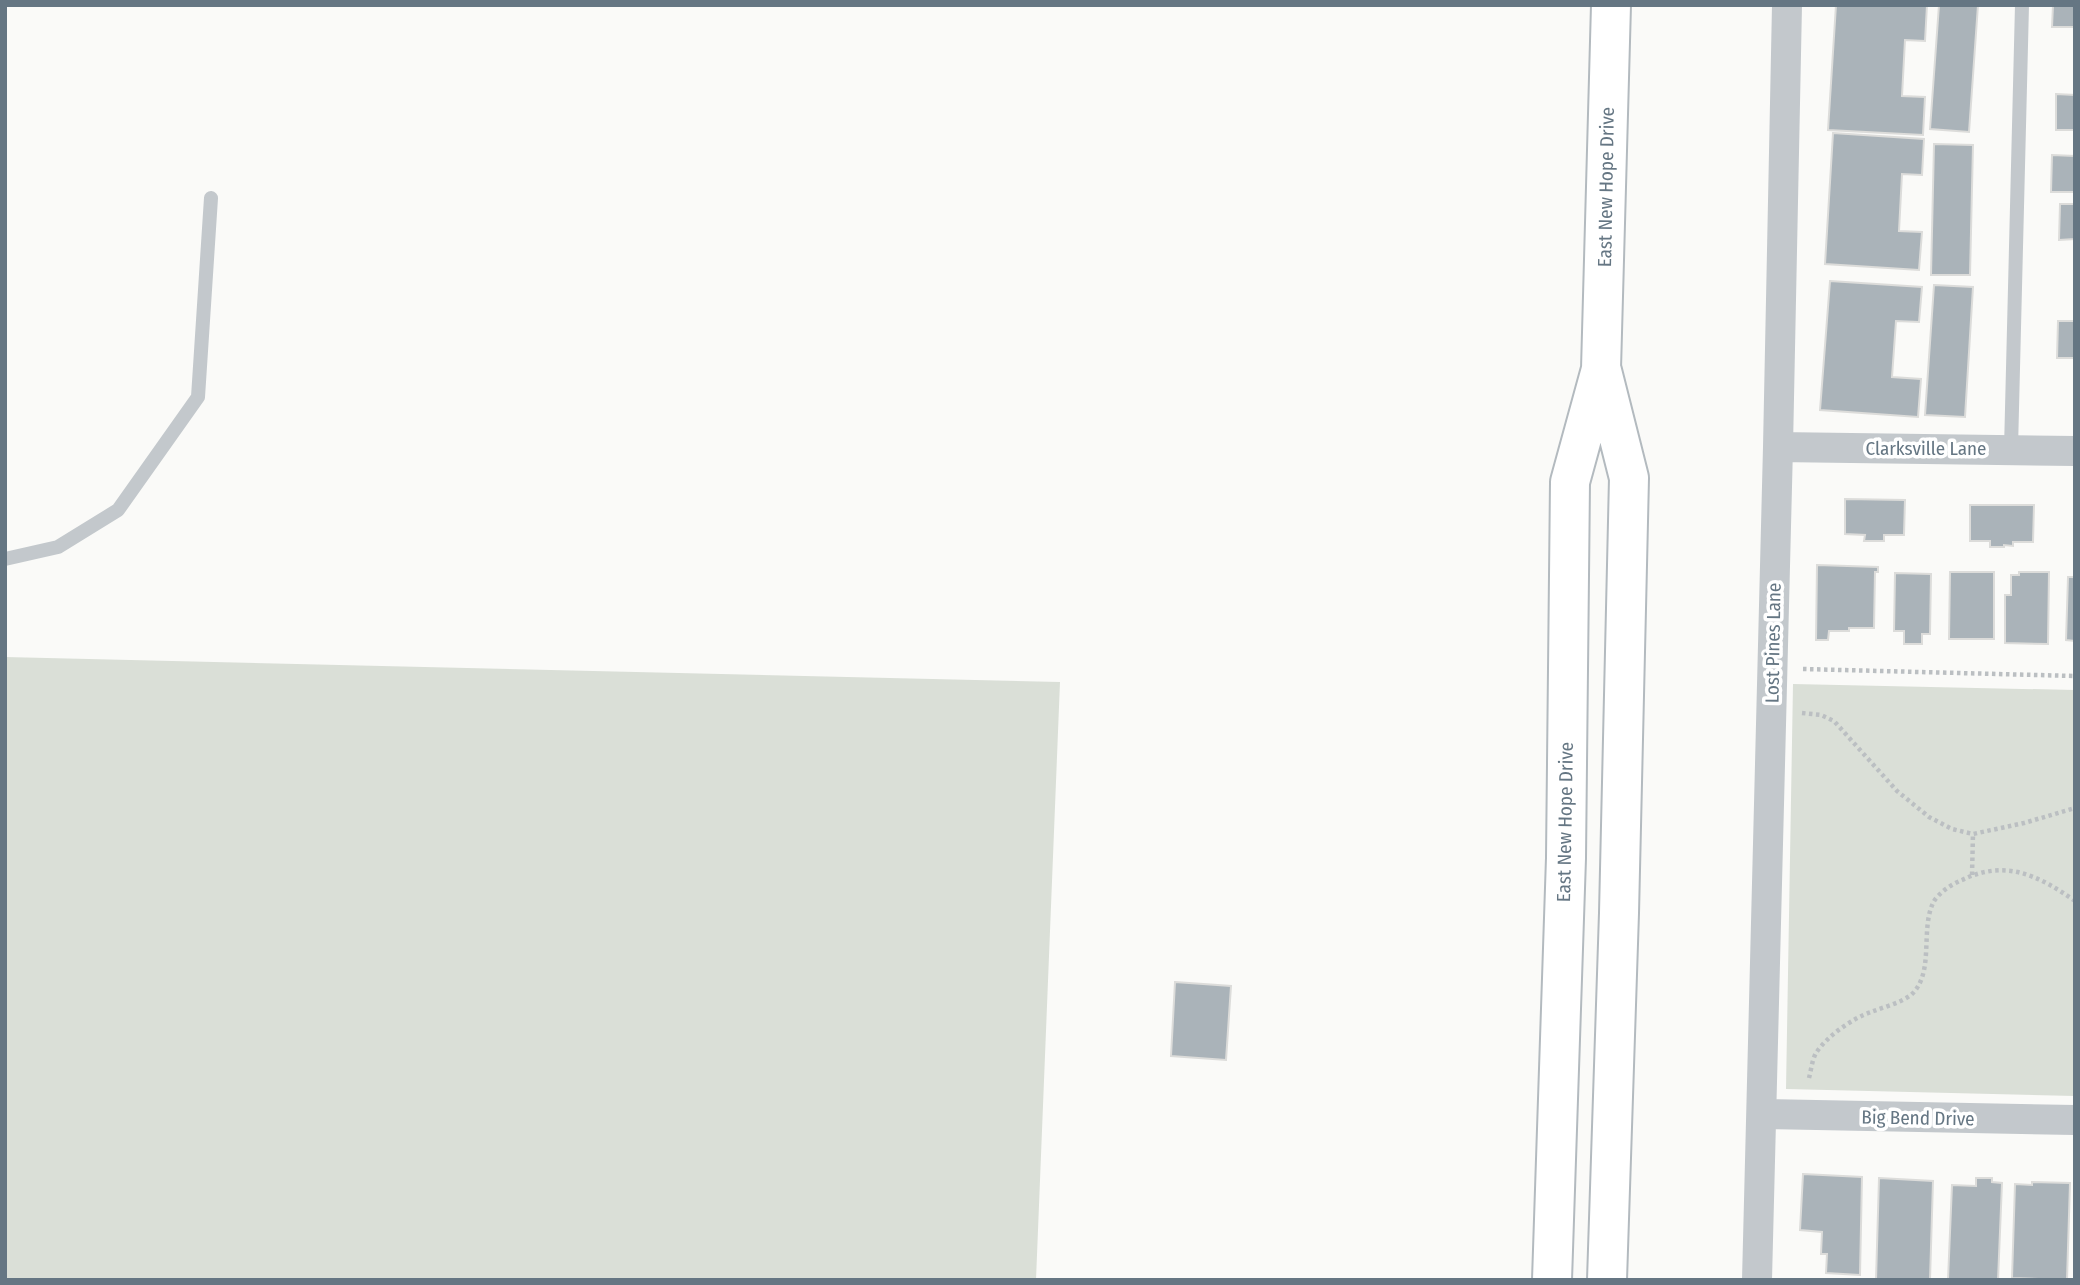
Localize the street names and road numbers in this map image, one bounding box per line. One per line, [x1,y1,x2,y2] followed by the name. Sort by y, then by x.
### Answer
[1593,107,1619,267] street label: East New Hope Drive
[1866,437,1986,460] street label: Clarksville Lane
[1760,583,1786,703] street label: Lost Pines Lane
[1552,742,1578,902] street label: East New Hope Drive
[1861,1106,1975,1130] street label: Big Bend Drive

